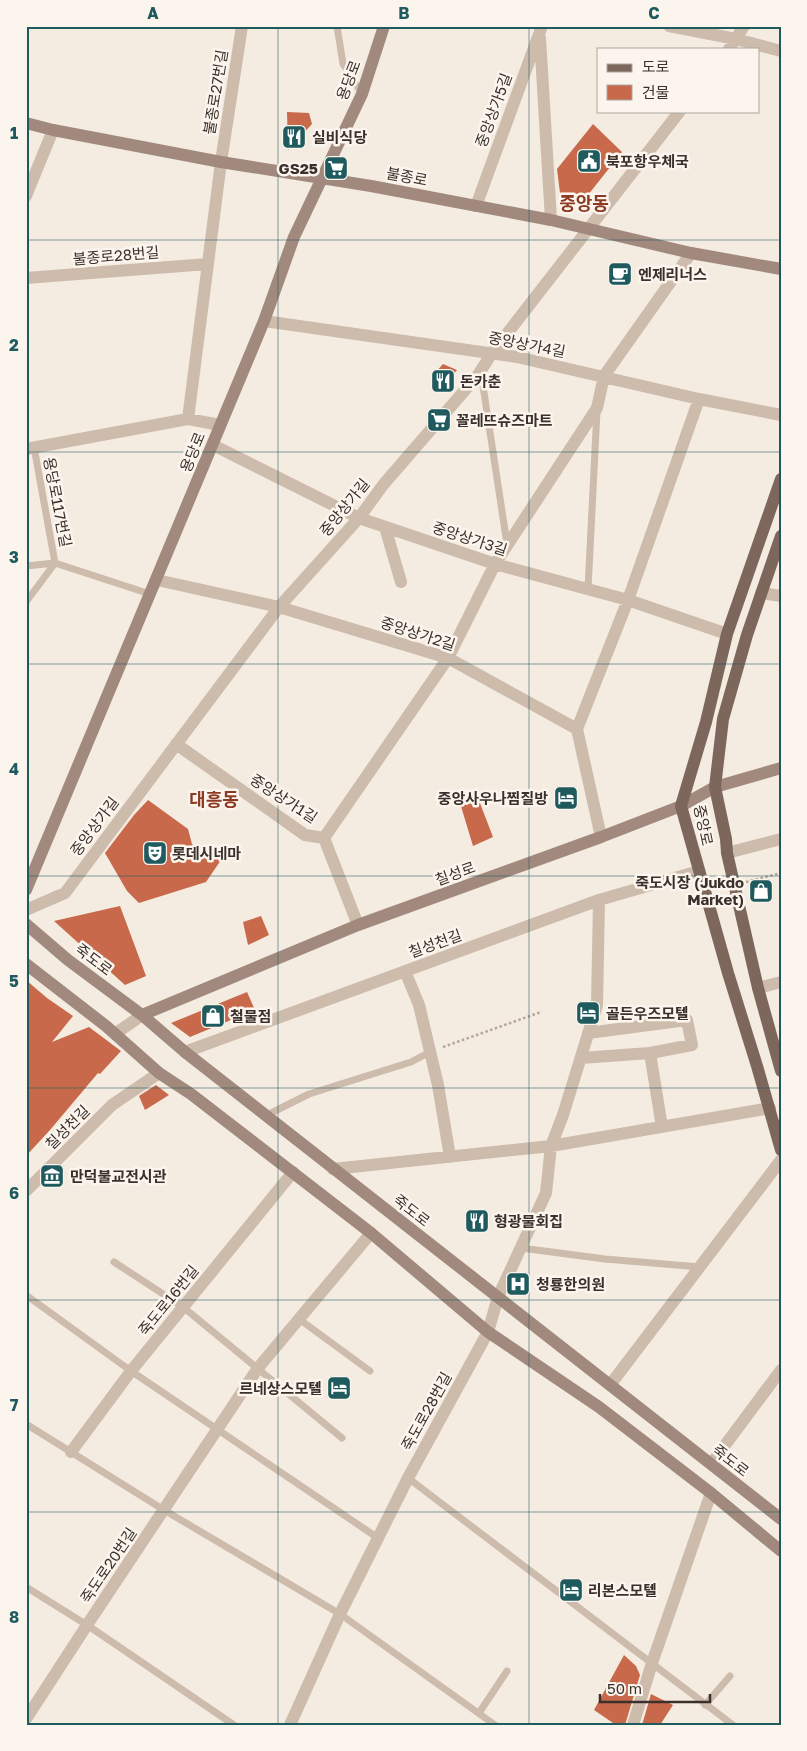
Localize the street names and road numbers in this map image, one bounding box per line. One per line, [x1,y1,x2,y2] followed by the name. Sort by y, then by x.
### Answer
[199,48,231,136] street label: 불종로27번길
[332,57,364,103] street label: 용당로
[471,70,515,150] street label: 중앙상가5길
[385,163,429,189] street label: 불종로
[72,242,160,268] street label: 불종로28번길
[487,328,567,360] street label: 중앙상가4길
[176,429,208,475] street label: 용당로
[40,455,76,549] street label: 용당로117번길
[315,475,373,539] street label: 중앙상가길
[430,517,510,559] street label: 중앙상가3길
[378,612,458,654] street label: 중앙상가2길
[247,770,321,826] street label: 중앙상가1길
[66,793,122,859] street label: 중앙상가길
[691,803,717,847] street label: 중앙로
[432,857,478,889] street label: 칠성로
[406,925,464,961] street label: 칠성천길
[72,939,116,979] street label: 죽도로
[41,1101,93,1153] street label: 칠성천길
[390,1190,434,1230] street label: 죽도로
[134,1261,202,1339] street label: 죽도로16번길
[397,1369,455,1453] street label: 죽도로28번길
[709,1440,753,1480] street label: 죽도로
[76,1524,140,1606] street label: 죽도로20번길

